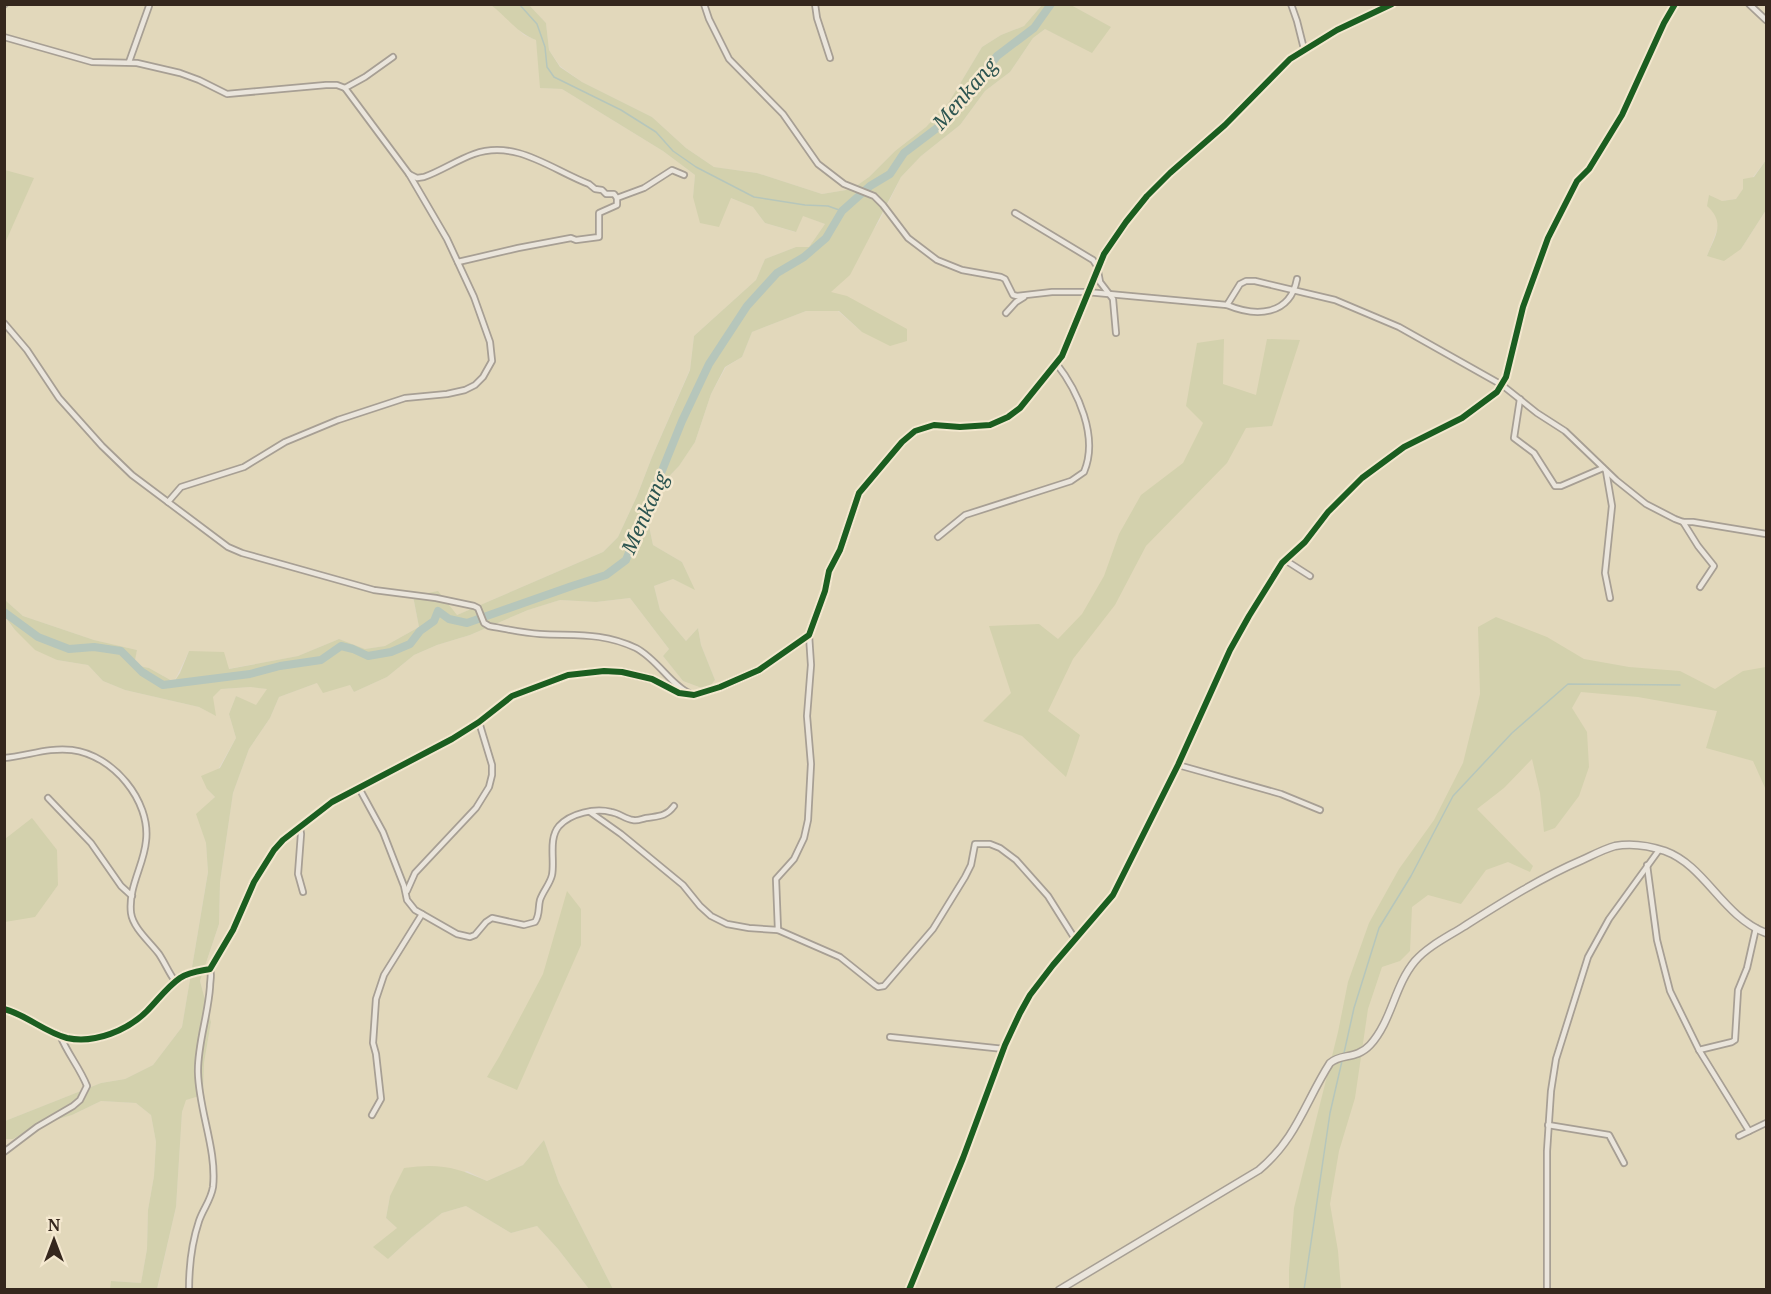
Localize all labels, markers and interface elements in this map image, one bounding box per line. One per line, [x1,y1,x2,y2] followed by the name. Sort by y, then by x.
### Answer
[925,51,1004,136] water label: Menkang
[614,467,675,559] water label: Menkang
[24,1210,84,1270] north arrow
[48,1214,61,1236] text: N

